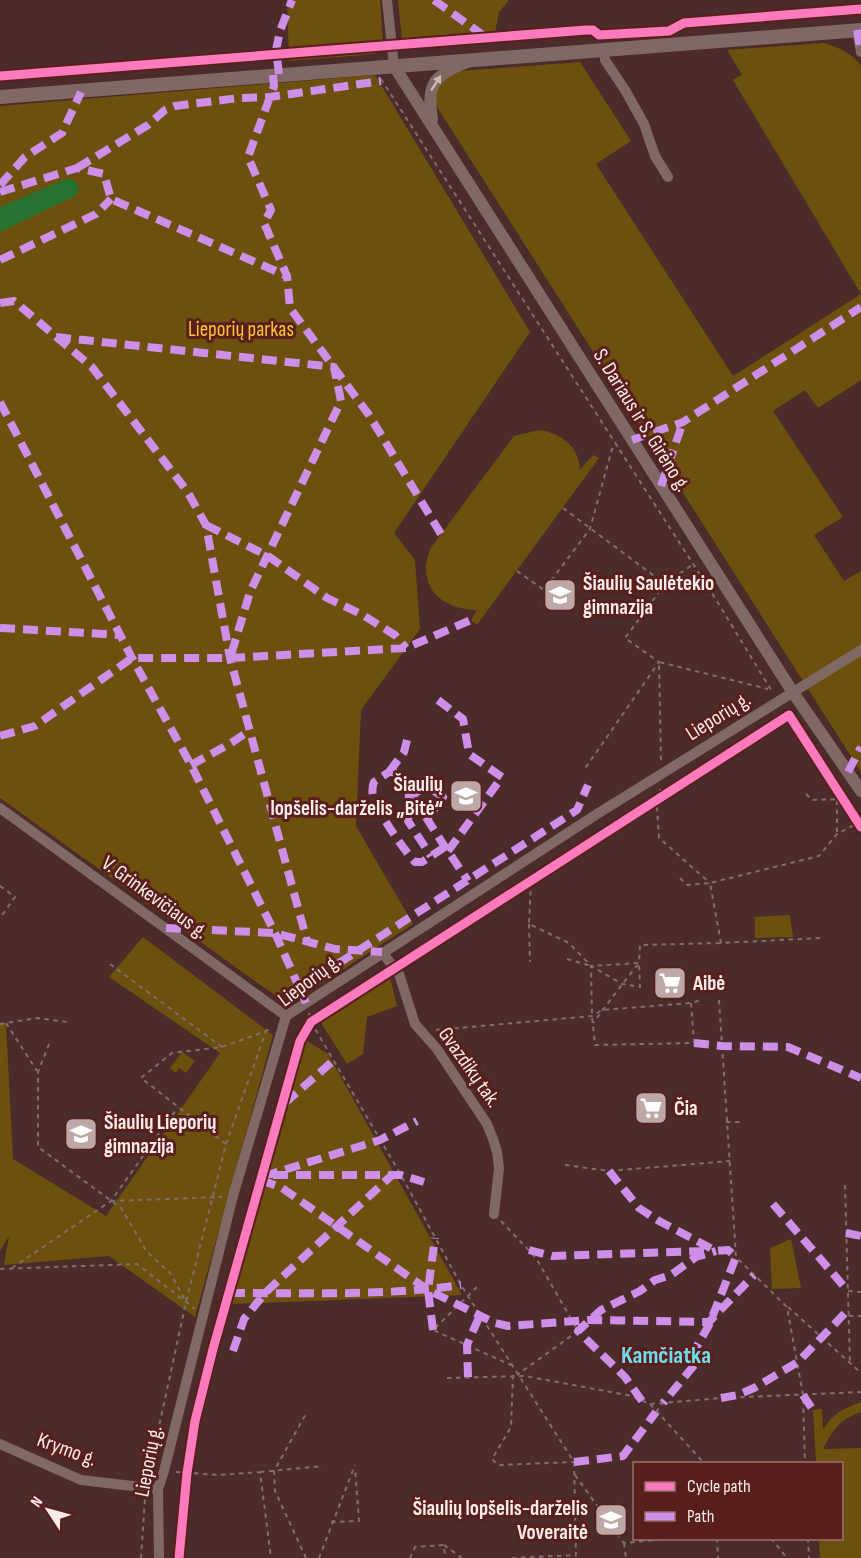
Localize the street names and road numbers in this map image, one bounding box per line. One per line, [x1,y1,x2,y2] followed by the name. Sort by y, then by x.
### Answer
[588,344,696,496] street label: S. Dariaus ir S. Girėno g.
[681,687,755,746] street label: Lieporių g.
[97,851,213,944] street label: V. Grinkevičiaus g.
[273,949,346,1012] street label: Lieporių g.
[433,1022,506,1112] street label: Gvazdikų tak.
[129,1423,168,1499] street label: Lieporių g.
[34,1427,100,1472] street label: Krymo g.

